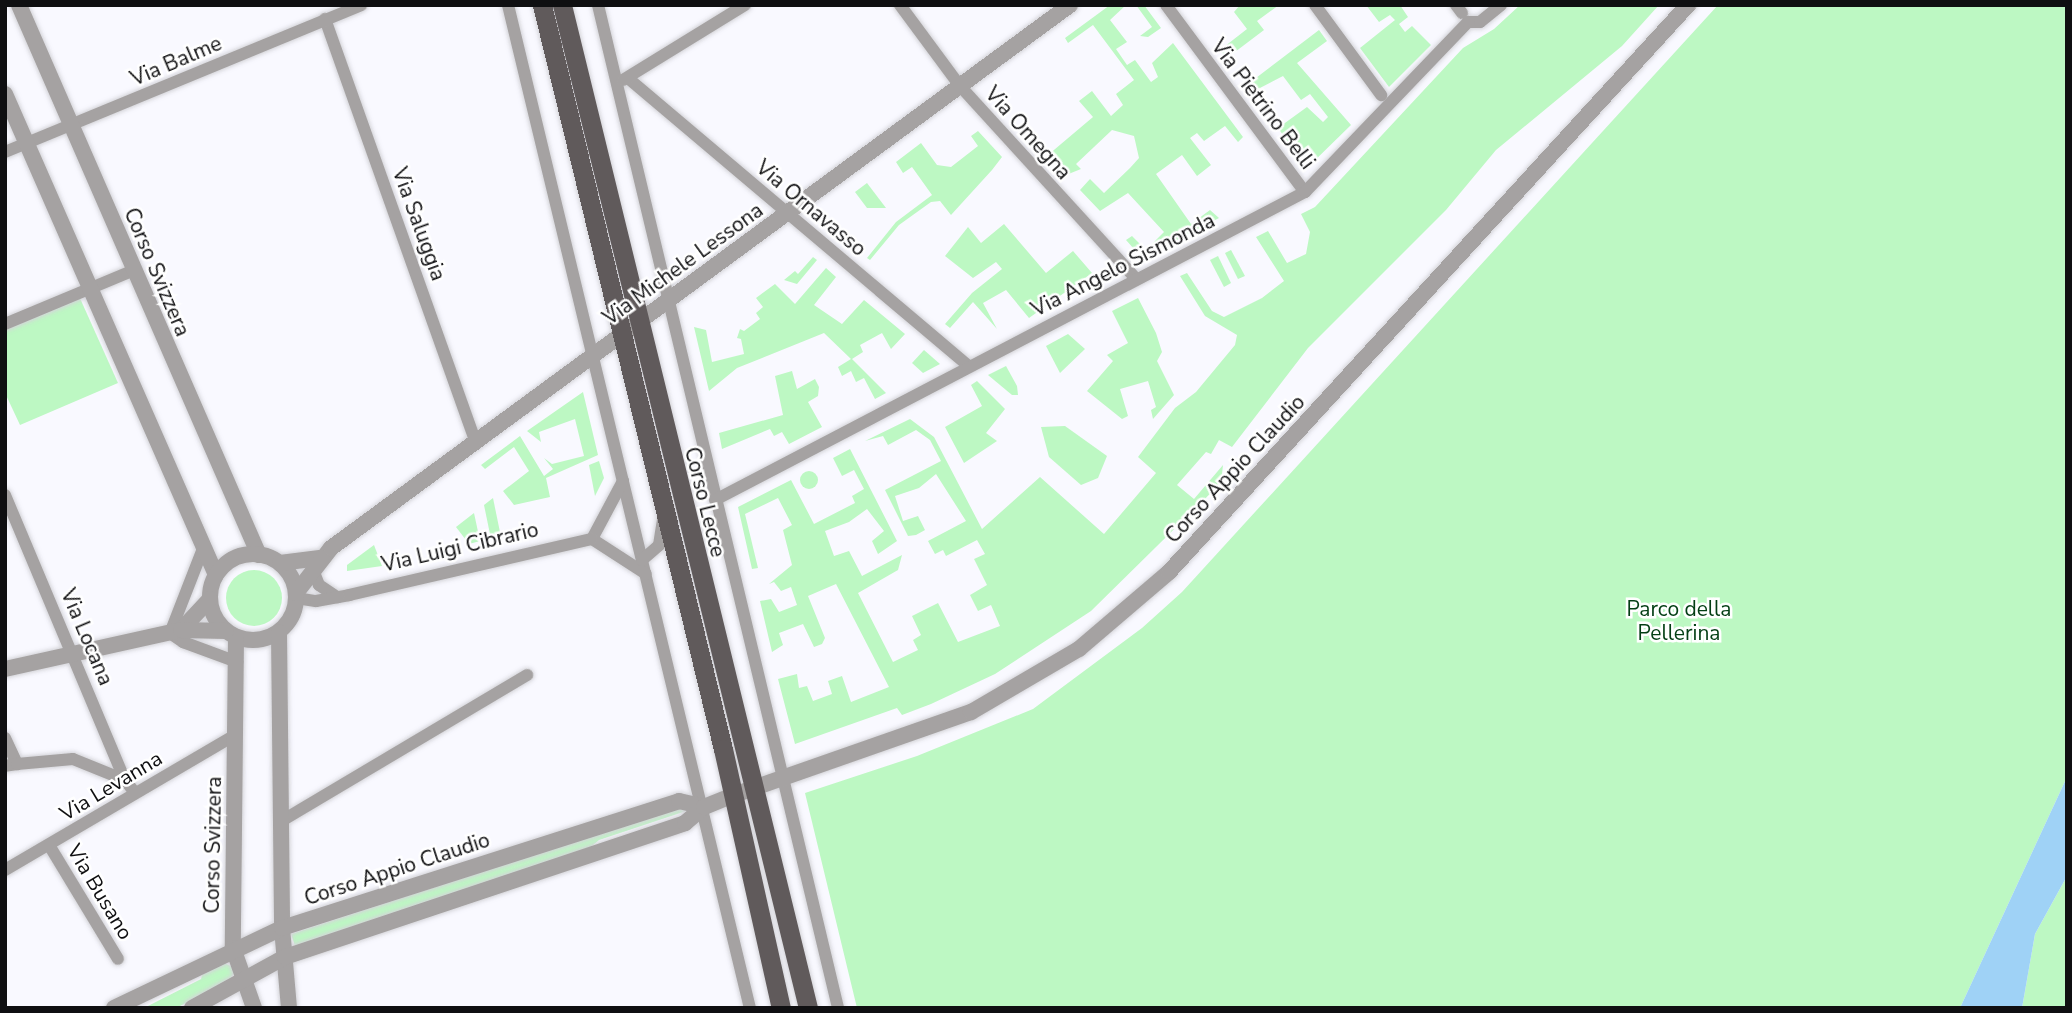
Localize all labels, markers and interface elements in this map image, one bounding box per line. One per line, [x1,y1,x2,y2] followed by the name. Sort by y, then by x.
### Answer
[127,31,225,91] street label: Via Balme
[1206,34,1320,174] street label: Via Pietrino Belli
[980,81,1076,185] street label: Via Omegna
[751,155,871,261] street label: Via Ornavasso
[387,164,451,284] street label: Via Saluggia
[598,197,768,331] street label: Via Michele Lessona
[119,204,195,340] street label: Corso Svizzera
[1027,208,1219,322] street label: Via Angelo Sismonda
[1160,390,1310,548] street label: Corso Appio Claudio
[679,444,731,560] street label: Corso Lecce
[379,517,541,577] street label: Via Luigi Cibrario
[55,585,119,689] street label: Via Locana
[1627,596,1731,646] park label: Parco della Pellerina
[55,746,167,826] street label: Via Levanna
[199,776,227,914] street label: Corso Svizzera
[301,827,493,911] street label: Corso Appio Claudio
[62,840,138,944] street label: Via Busano

